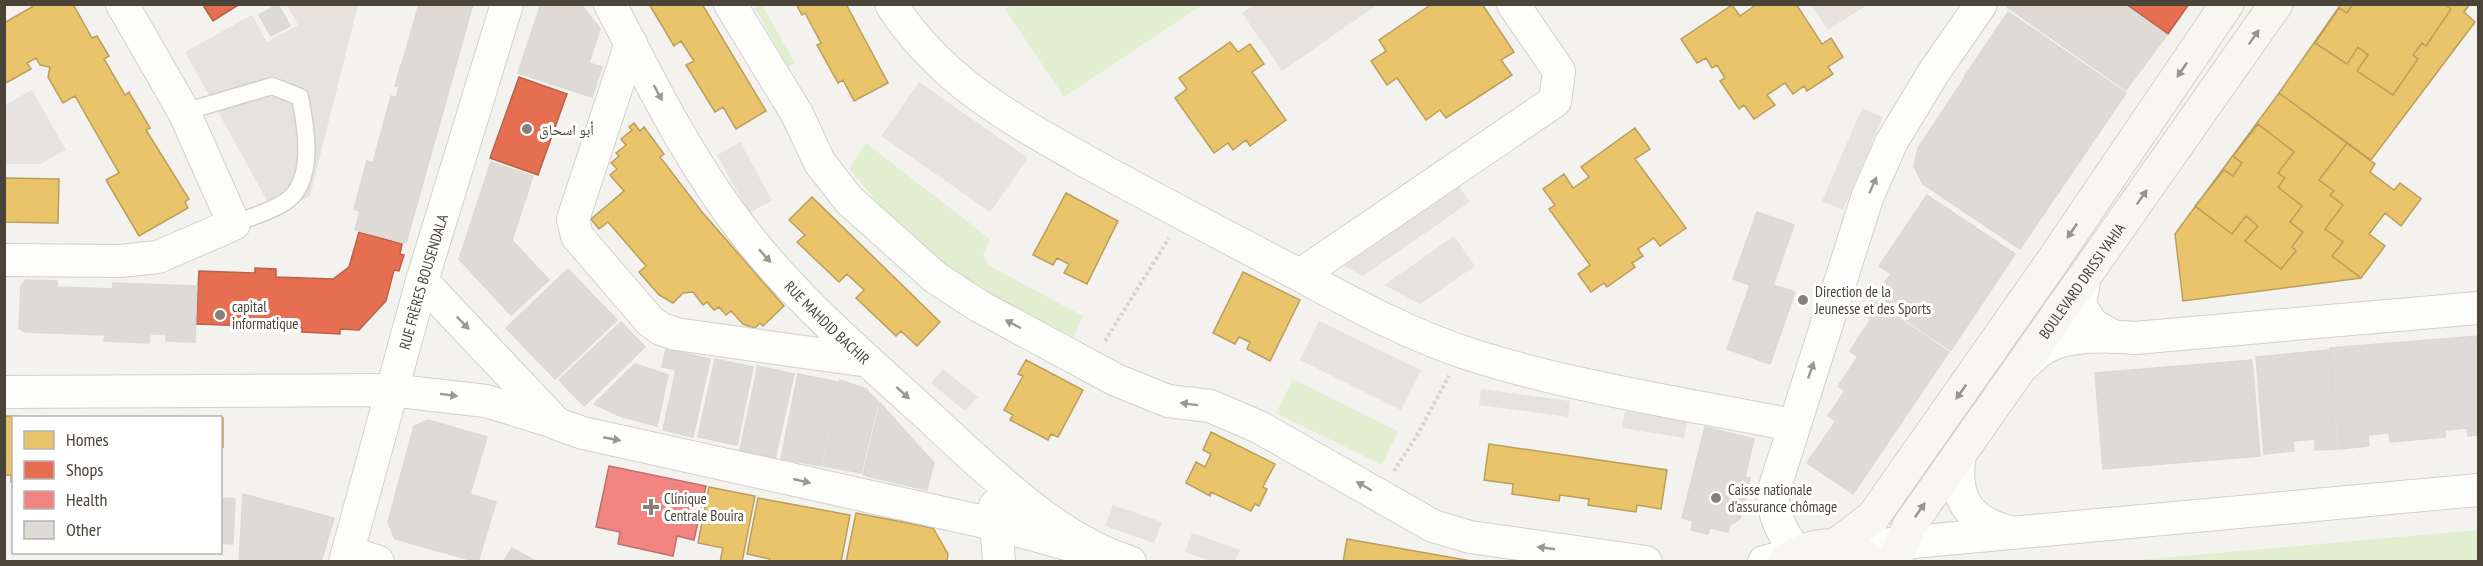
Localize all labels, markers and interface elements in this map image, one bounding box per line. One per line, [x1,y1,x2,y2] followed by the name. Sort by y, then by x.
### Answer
[2248,29,2260,45] one-way arrow
[2176,62,2188,78] one-way arrow
[653,85,663,102] one-way arrow
[539,120,594,140] place label: أبو اسحاق
[520,122,534,136] marker: أبو اسحاق
[1868,175,1878,193] one-way arrow
[2136,189,2148,205] one-way arrow
[394,211,452,351] street label: RUE FRÈRES BOUSENDALA
[2034,218,2129,342] street label: BOULEVARD DRISSI YAHIA
[2066,223,2078,239] one-way arrow
[757,248,771,262] one-way arrow
[781,277,874,368] street label: RUE MAHDID BACHIR
[1814,282,1931,318] place label: Direction de la Jeunesse et des Sports
[1796,293,1810,307] marker: Direction de la Jeunesse et des Sports
[232,297,299,333] place label: capital informatique
[213,308,227,322] marker: capital informatique
[455,316,469,330] one-way arrow
[1004,319,1021,329] one-way arrow
[1807,361,1816,379] one-way arrow
[1955,383,1967,399] one-way arrow
[895,386,910,399] one-way arrow
[439,390,458,400] one-way arrow
[1180,399,1199,408] one-way arrow
[12,416,222,554] legend
[66,428,109,451] text: Homes
[603,435,622,444] one-way arrow
[66,458,103,481] text: Shops
[793,477,811,487] one-way arrow
[1728,480,1837,516] place label: Caisse nationale d'assurance chômage
[1355,481,1372,491] one-way arrow
[66,488,107,511] text: Health
[664,489,744,525] place label: Clinique Centrale Bouira
[1709,491,1723,505] marker: Caisse nationale d'assurance chômage
[642,498,660,516] marker: Clinique Centrale Bouira
[1914,502,1926,518] one-way arrow
[66,518,101,541] text: Other
[1537,543,1556,552] one-way arrow

